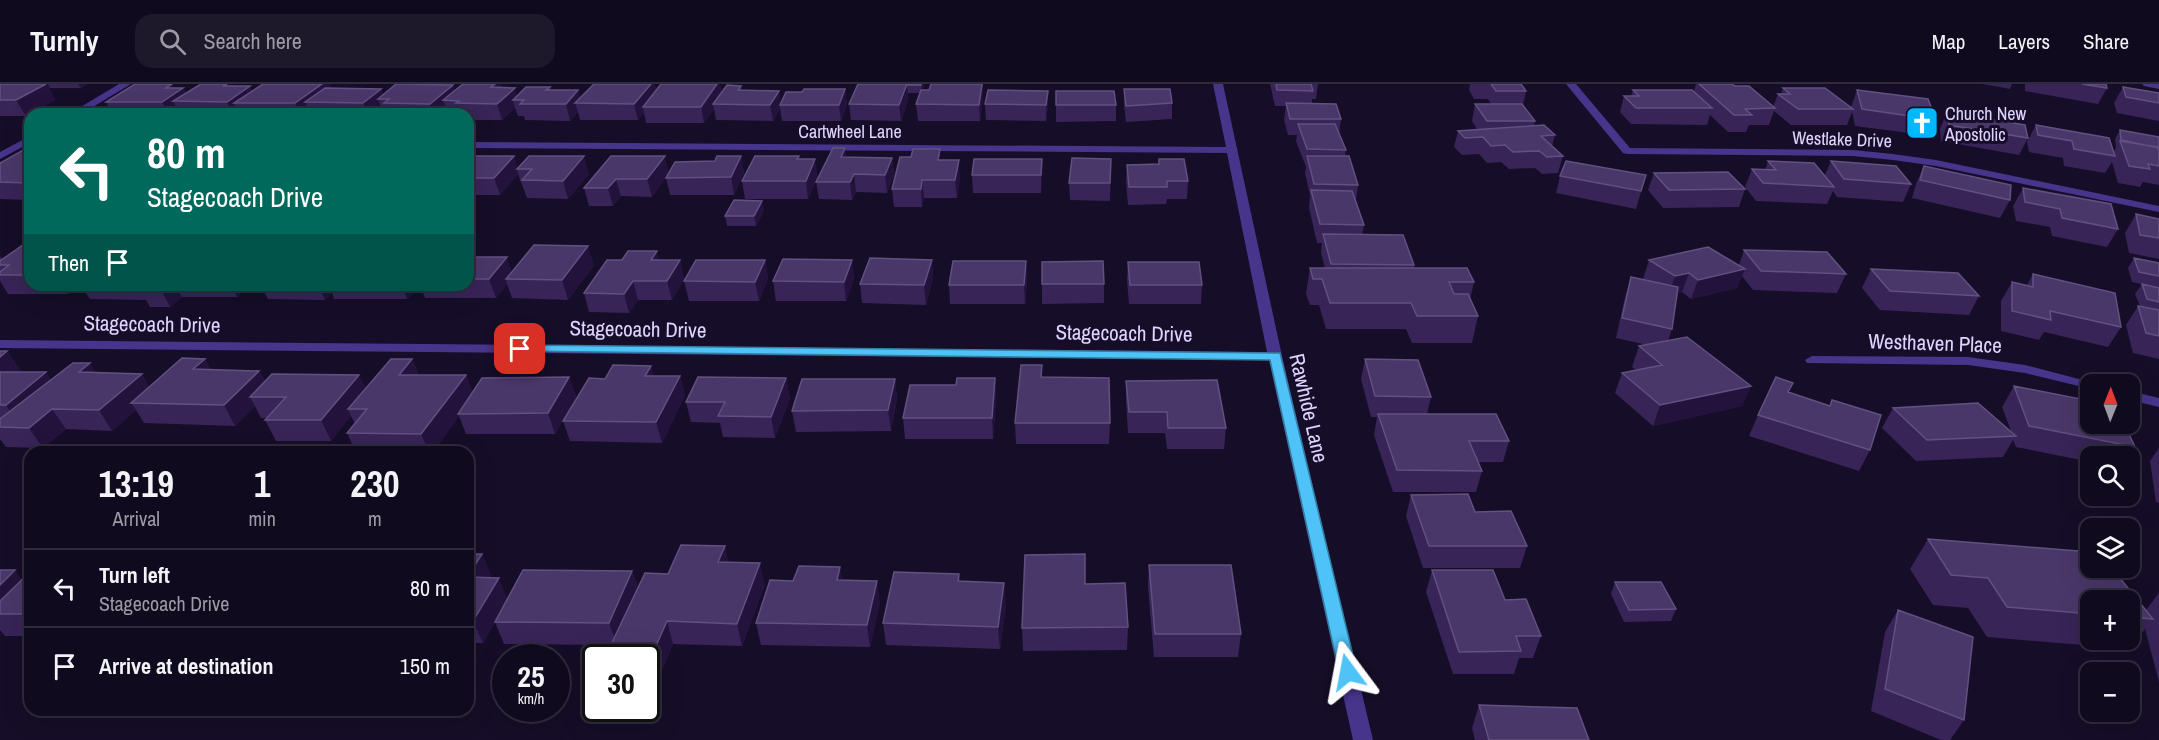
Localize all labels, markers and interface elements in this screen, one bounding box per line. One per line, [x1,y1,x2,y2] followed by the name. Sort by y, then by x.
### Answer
[135,14,555,68] search box
[30,22,99,60] text: Turnly
[156,25,189,58] icon: search
[204,26,302,56] text: Search here
[1932,27,1965,56] text: Map
[1998,27,2050,56] text: Layers
[2083,27,2129,56] text: Share
[1944,101,2027,147] place label: Church New Apostolic
[1904,105,1940,141] church icon: Church New Apostolic
[798,119,902,144] street label: Cartwheel Lane
[147,125,226,181] text: 80 m
[1792,125,1892,153] street label: Westlake Drive
[48,132,126,210] icon: left
[147,179,323,215] text: Stagecoach Drive
[101,246,134,279] icon: arrive
[48,248,89,278] text: Then
[83,308,221,340] street label: Stagecoach Drive
[569,313,707,345] street label: Stagecoach Drive
[1055,317,1193,349] street label: Stagecoach Drive
[494,323,545,374] pin
[1868,326,2002,360] street label: Westhaven Place
[503,332,536,365] icon: arrive
[1282,351,1336,465] street label: Rawhide Lane
[2080,374,2140,434] north arrow
[2080,374,2140,722] map controls
[2080,446,2140,506] button: search
[98,460,174,508] text: 13:19
[254,460,270,508] text: 1
[350,460,400,508] text: 230
[113,505,160,532] text: Arrival
[248,505,276,532] text: min
[368,505,382,532] text: m
[2080,518,2140,578] button: layers
[99,560,170,590] text: Turn left
[48,572,81,605] icon: left
[410,573,450,603] text: 80 m
[99,590,229,617] text: Stagecoach Drive
[2080,590,2140,650] button: +
[1316,640,1380,704] position arrow
[582,644,660,722] speed limit sign: 30
[48,650,81,683] icon: arrive
[99,651,273,681] text: Arrive at destination
[400,651,450,681] text: 150 m
[517,656,545,696] text: 25
[2080,662,2140,722] button: −
[518,688,544,709] text: km/h

